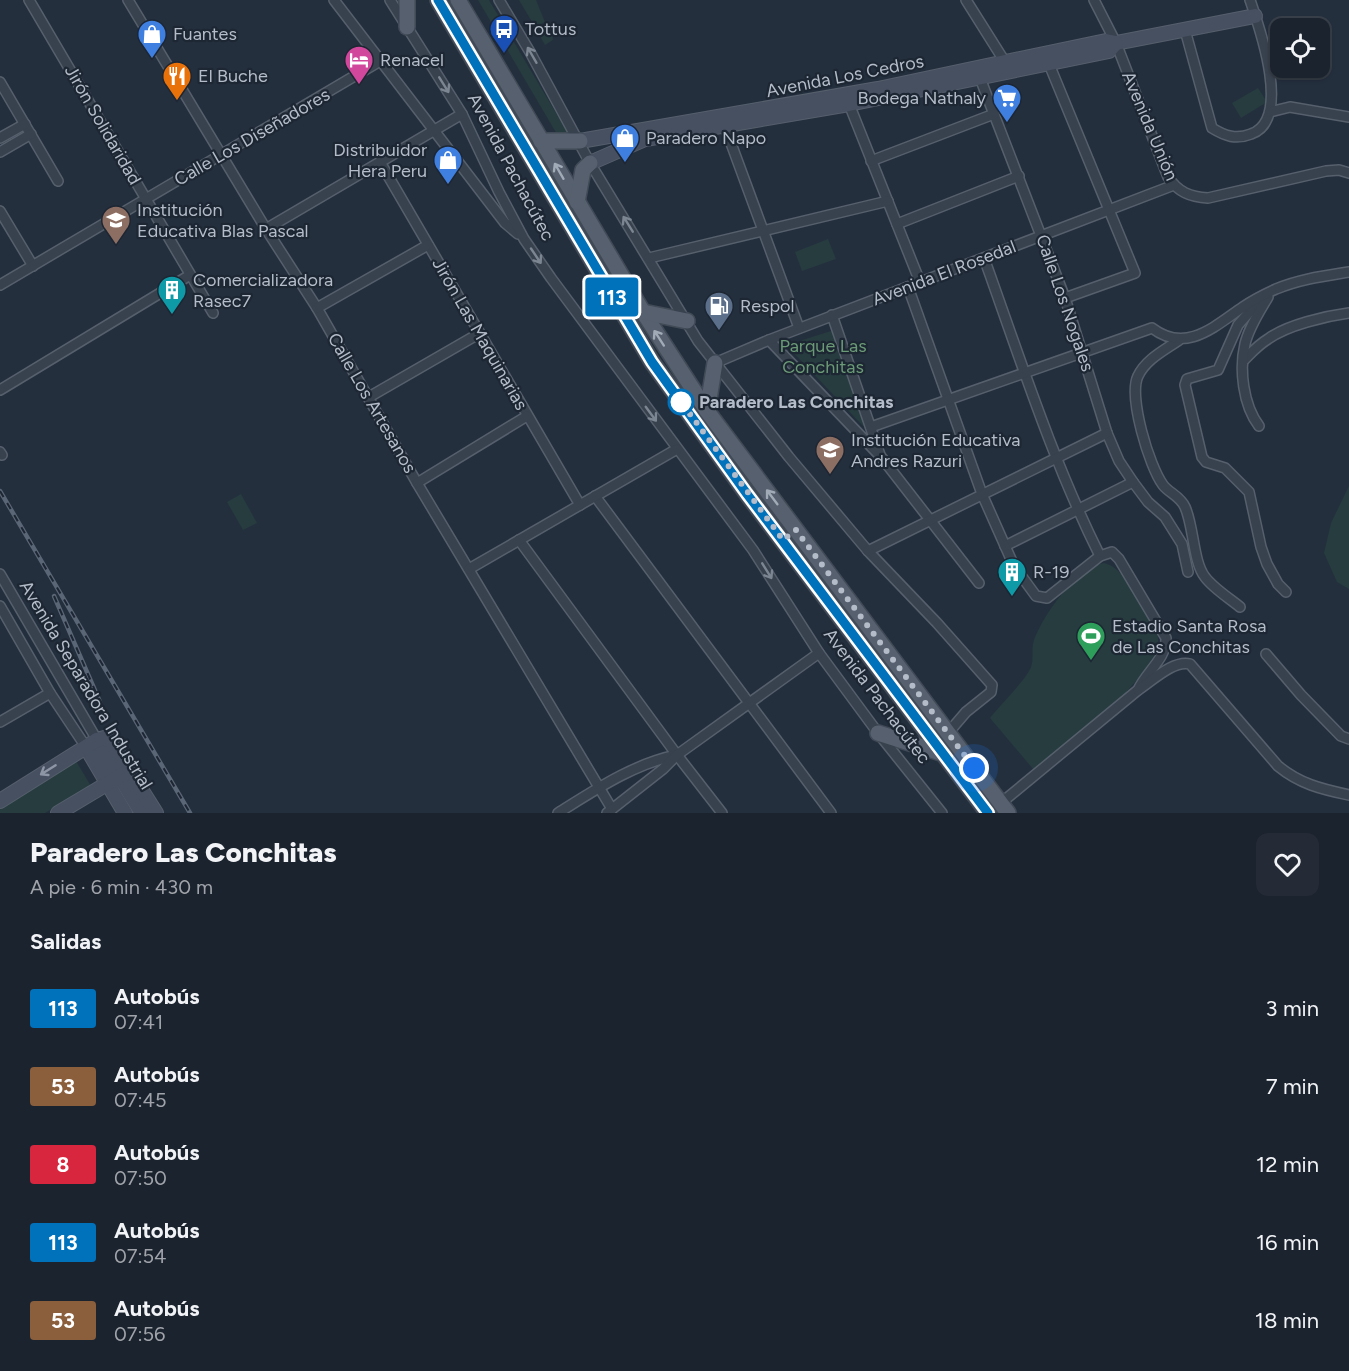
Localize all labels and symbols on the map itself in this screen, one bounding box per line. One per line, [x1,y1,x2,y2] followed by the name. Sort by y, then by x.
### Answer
[488,13,520,55] bus stop icon: Tottus
[136,18,168,60] shop icon: Fuantes
[525,18,576,40] place label: Tottus
[173,23,237,45] place label: Fuantes
[343,44,375,86] hotel icon: Renacel
[525,47,537,64] one-way arrow
[380,49,444,71] place label: Renacel
[764,50,926,102] street label: Avenida Los Cedros
[161,60,193,102] restaurant icon: El Buche
[60,61,146,189] street label: Jirón Solidaridad
[198,65,268,87] place label: El Buche
[1117,68,1183,184] street label: Avenida Unión
[438,76,450,93] one-way arrow
[991,82,1023,124] supermarket icon: Bodega Nathaly
[170,83,334,191] street label: Calle Los Diseñadores
[857,87,987,109] place label: Bodega Nathaly
[463,90,559,245] street label: Avenida Pachacútec
[609,122,641,164] shop icon: Paradero Napo
[646,127,766,149] place label: Paradero Napo
[333,139,427,182] place label: Distribuidor Hera Peru
[432,144,464,186] shop icon: Distribuidor Hera Peru
[553,163,565,180] one-way arrow
[137,199,309,242] place label: Institución Educativa Blas Pascal
[100,204,132,246] school or university icon: Institución Educativa Blas Pascal
[622,216,634,233] one-way arrow
[1031,232,1099,374] street label: Calle Los Nogales
[869,235,1019,311] street label: Avenida El Rosedal
[530,248,542,264] one-way arrow
[427,254,533,414] street label: Jirón Las Maquinarias
[193,269,333,312] place label: Comercializadora Rasec7
[156,274,188,316] building icon: Comercializadora Rasec7
[578,278,646,316] line badge: 113
[703,290,735,332] fuel station icon: Respol
[740,295,795,317] place label: Respol
[323,329,421,477] street label: Calle Los Artesanos
[653,329,666,346] one-way arrow
[779,335,867,378] park label: Parque Las Conchitas
[668,389,694,415] marker: Paradero Las Conchitas
[699,391,894,413] place label: Paradero Las Conchitas
[645,405,657,421] one-way arrow
[851,429,1020,472] place label: Institución Educativa Andres Razuri
[814,434,846,476] school or university icon: Institución Educativa Andres Razuri
[765,489,778,505] one-way arrow
[996,556,1028,598] building icon: R-19
[1033,561,1069,583] place label: R-19
[761,562,773,579] one-way arrow
[15,576,157,794] street label: Avenida Separadora Industrial
[1112,615,1267,658] place label: Estadio Santa Rosa de Las Conchitas
[1075,620,1107,662] sports icon: Estadio Santa Rosa de Las Conchitas
[819,624,935,768] street label: Avenida Pachacútec
[959,753,989,783] your location
[41,764,57,776] one-way arrow

